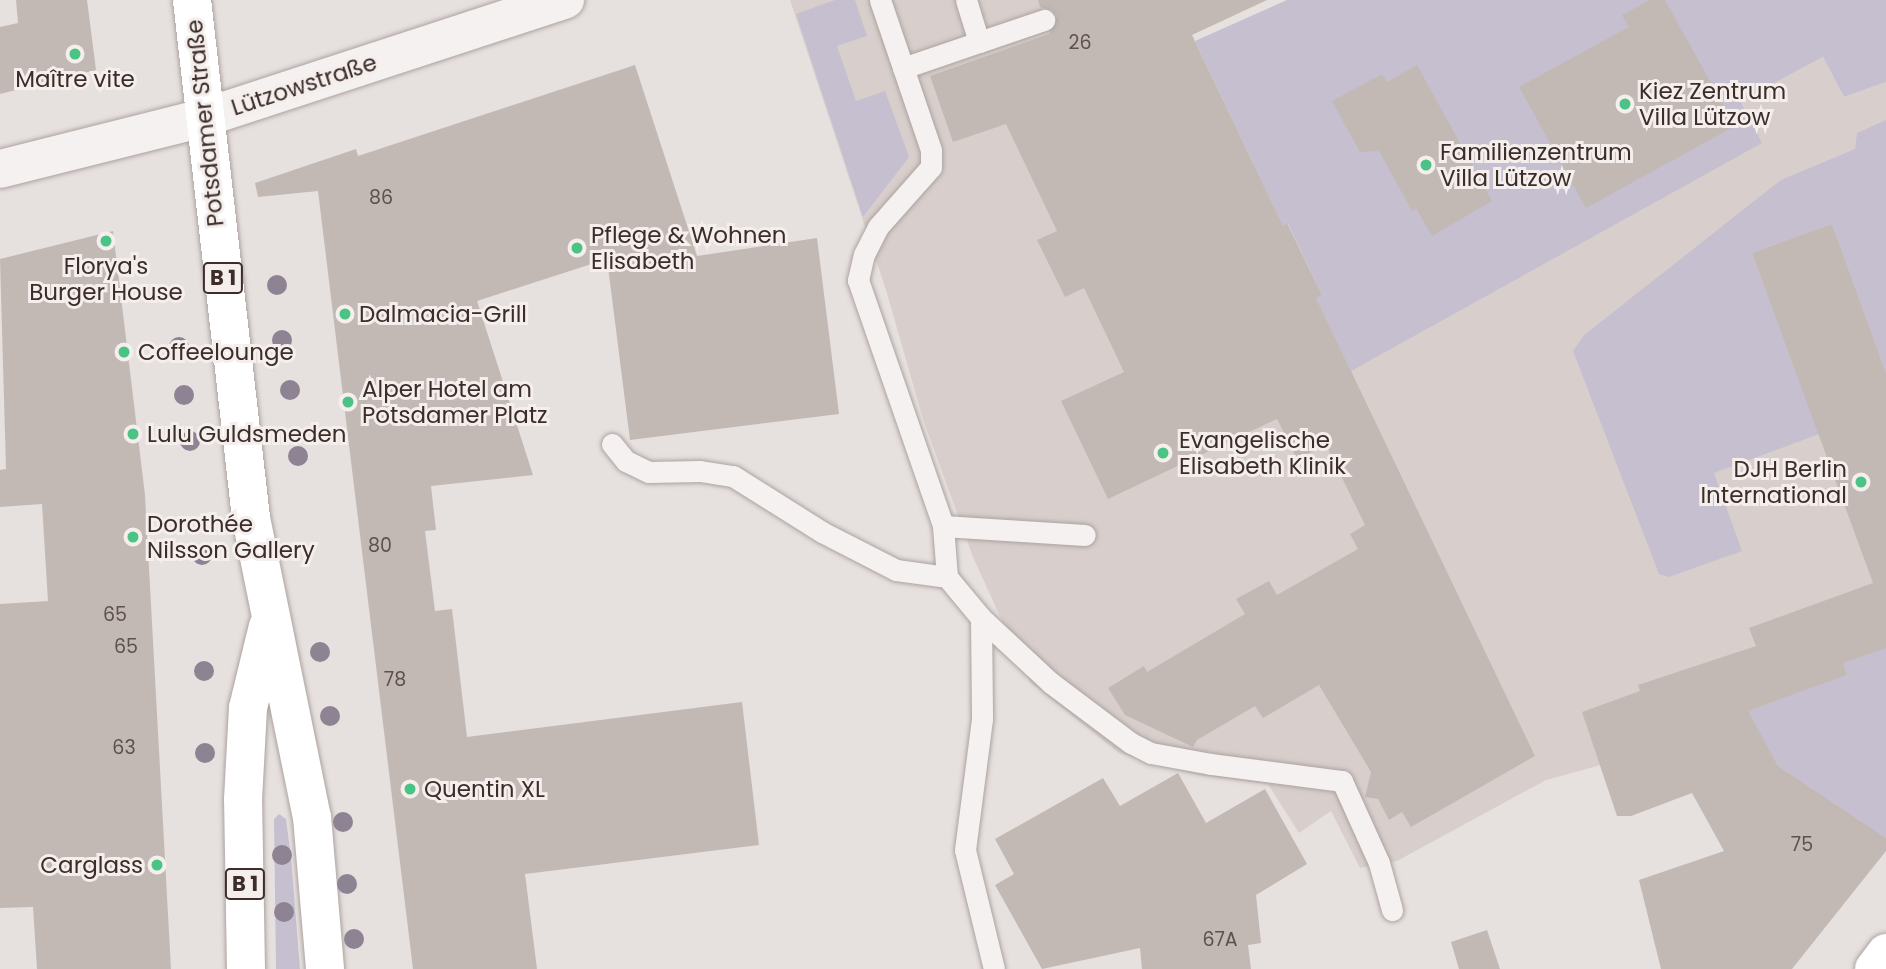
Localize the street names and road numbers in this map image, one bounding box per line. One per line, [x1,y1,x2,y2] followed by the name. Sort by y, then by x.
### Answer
[180,18,230,228] street label: Potsdamer Straße
[228,48,380,122] street label: Lützowstraße
[202,260,244,296] road number: B 1
[224,866,266,902] road number: B 1

